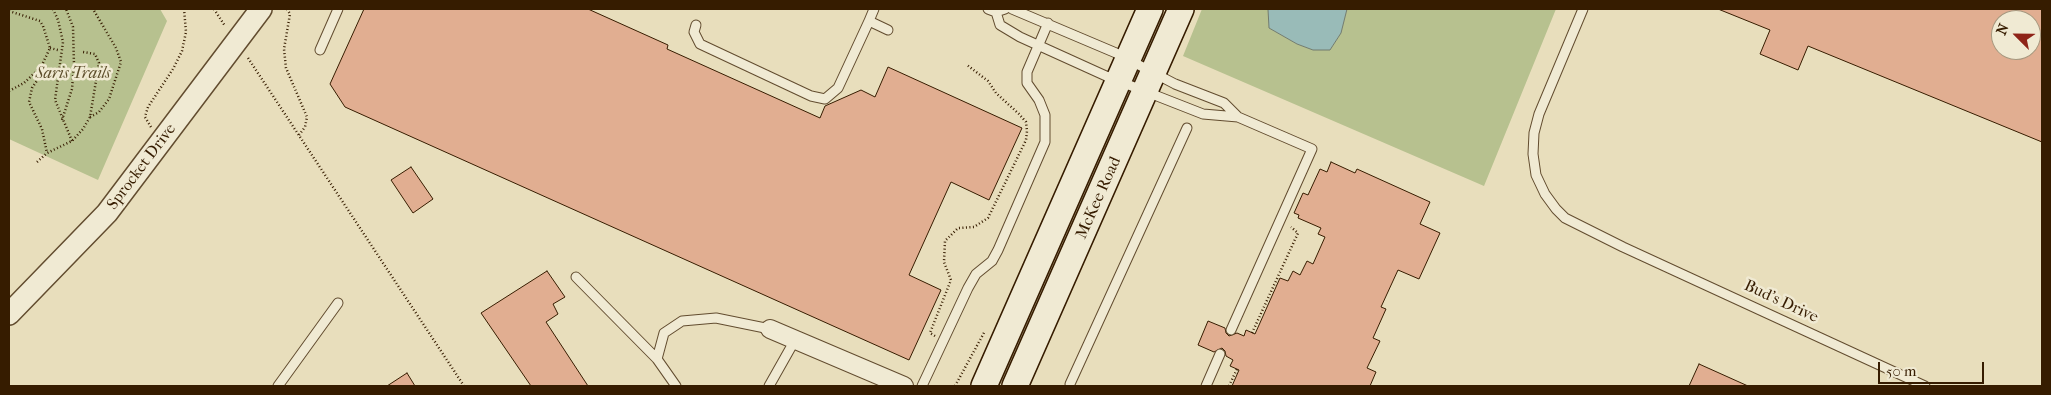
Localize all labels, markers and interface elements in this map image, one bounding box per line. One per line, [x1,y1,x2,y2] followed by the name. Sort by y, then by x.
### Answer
[1991,10,2041,60] north arrow
[1993,21,2013,38] text: N
[36,64,110,84] park label: Saris Trails
[103,120,181,214] street label: Sprocket Drive
[1072,154,1126,242] street label: McKee Road
[1741,276,1821,328] street label: Bud's Drive
[1881,352,1987,384] scale bar
[1886,362,1916,380] text: 50 m

